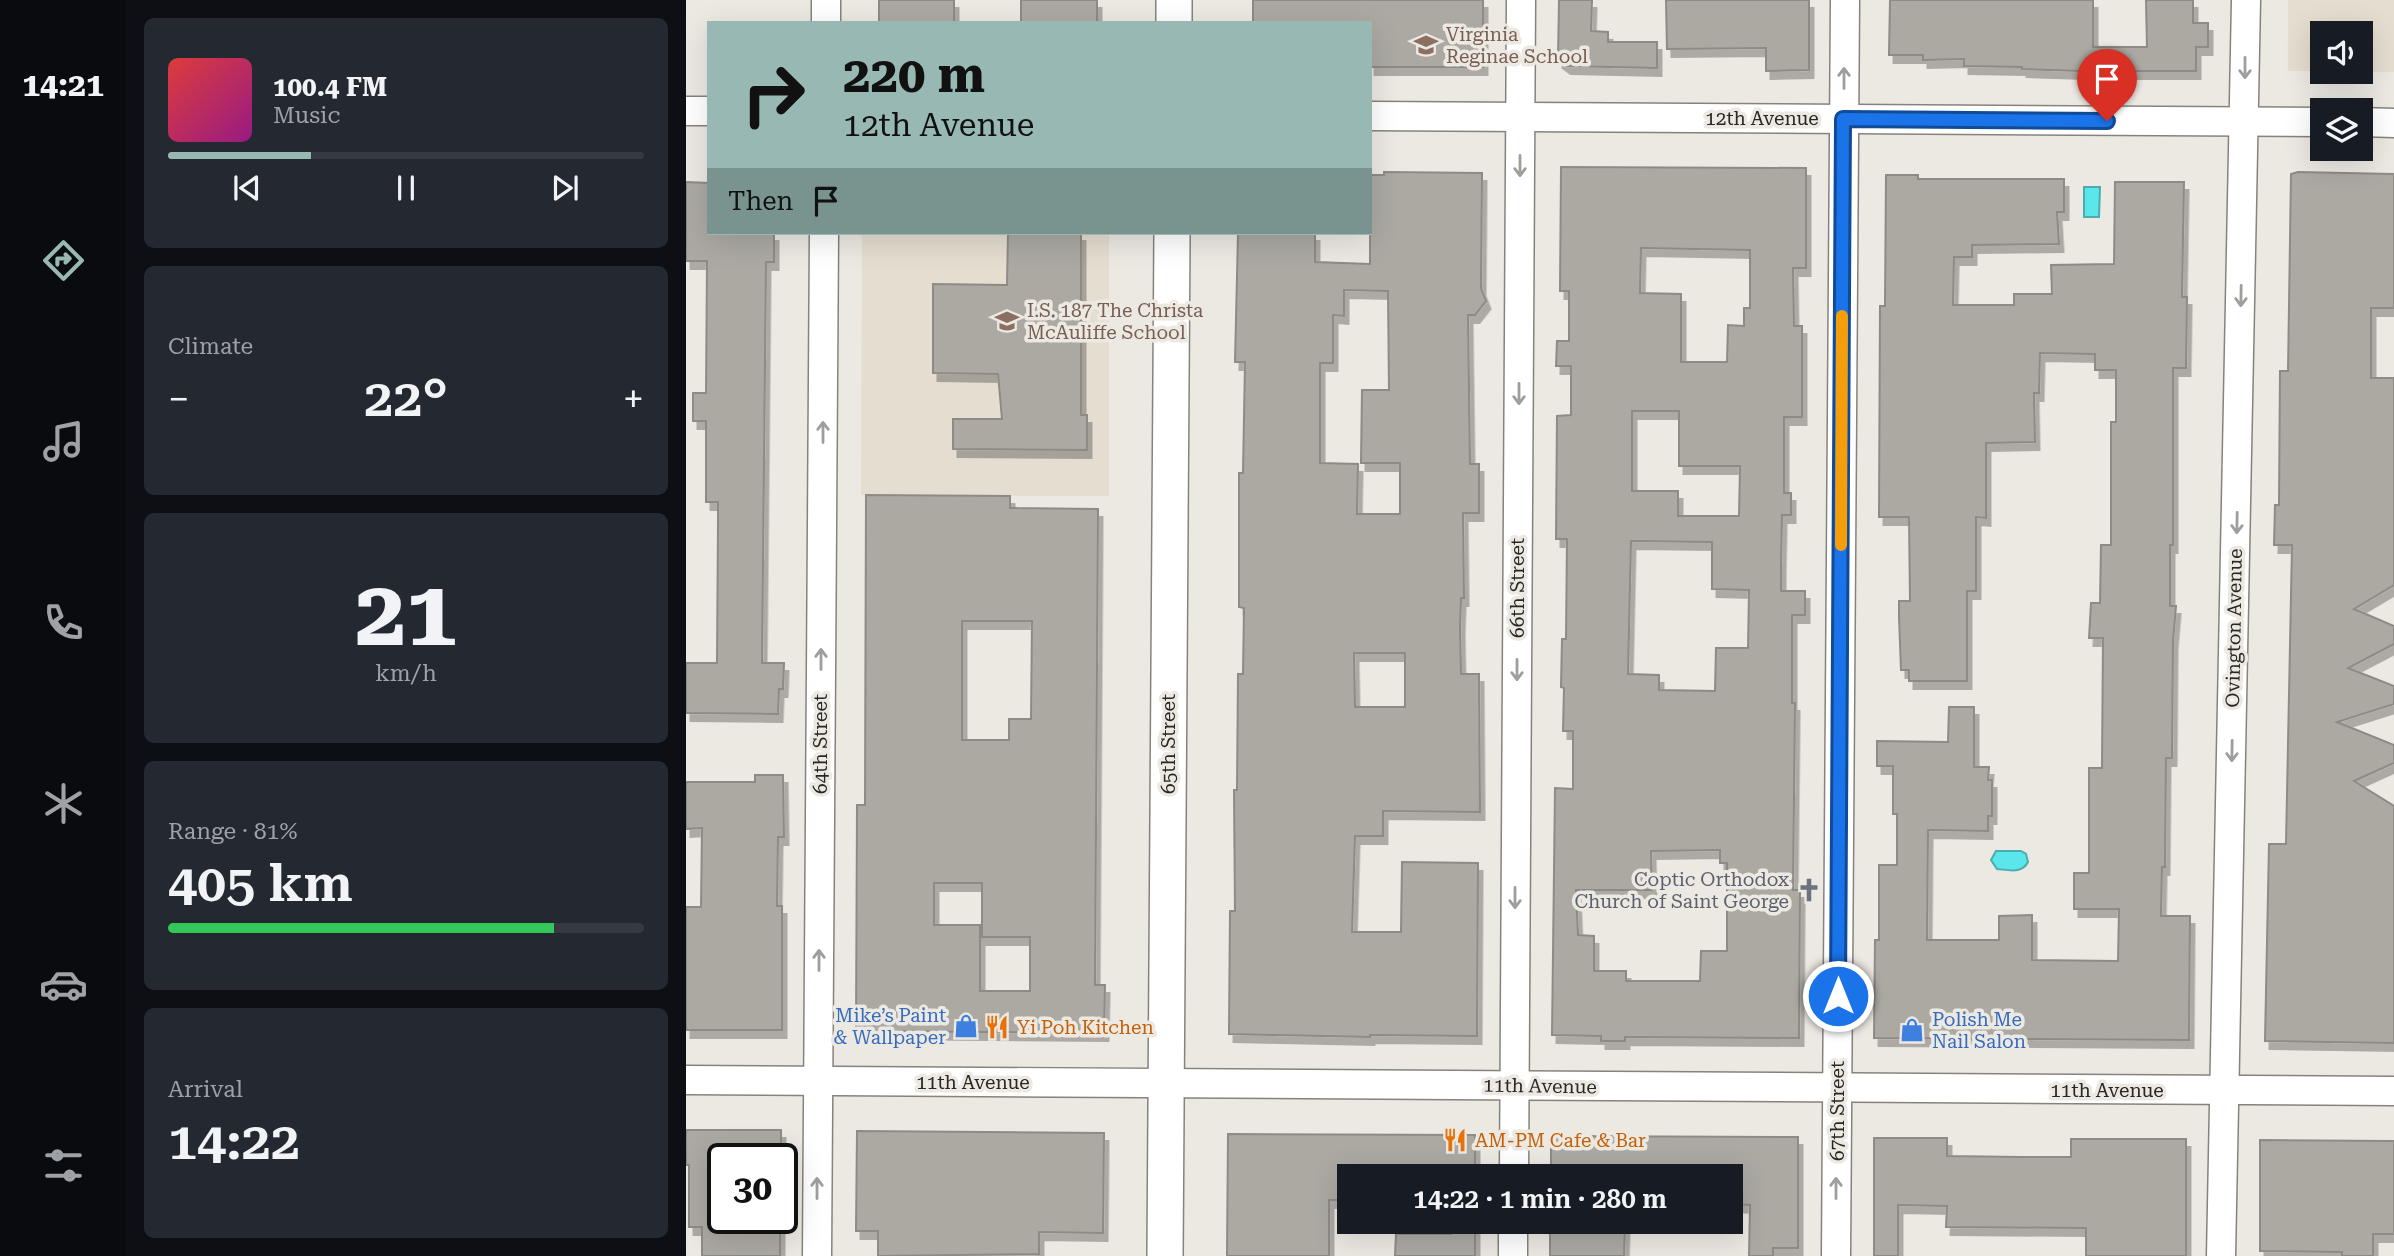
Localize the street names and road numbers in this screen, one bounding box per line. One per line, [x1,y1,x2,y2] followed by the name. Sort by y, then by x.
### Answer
[1705,107,1819,130] street label: 12th Avenue
[1506,538,1529,638] street label: 66th Street
[2221,548,2247,708] street label: Ovington Avenue
[809,694,832,794] street label: 64th Street
[1157,694,1180,794] street label: 65th Street
[1826,1061,1849,1161] street label: 67th Street
[916,1071,1030,1094] street label: 11th Avenue
[1483,1074,1597,1098] street label: 11th Avenue
[2050,1079,2164,1102] street label: 11th Avenue

